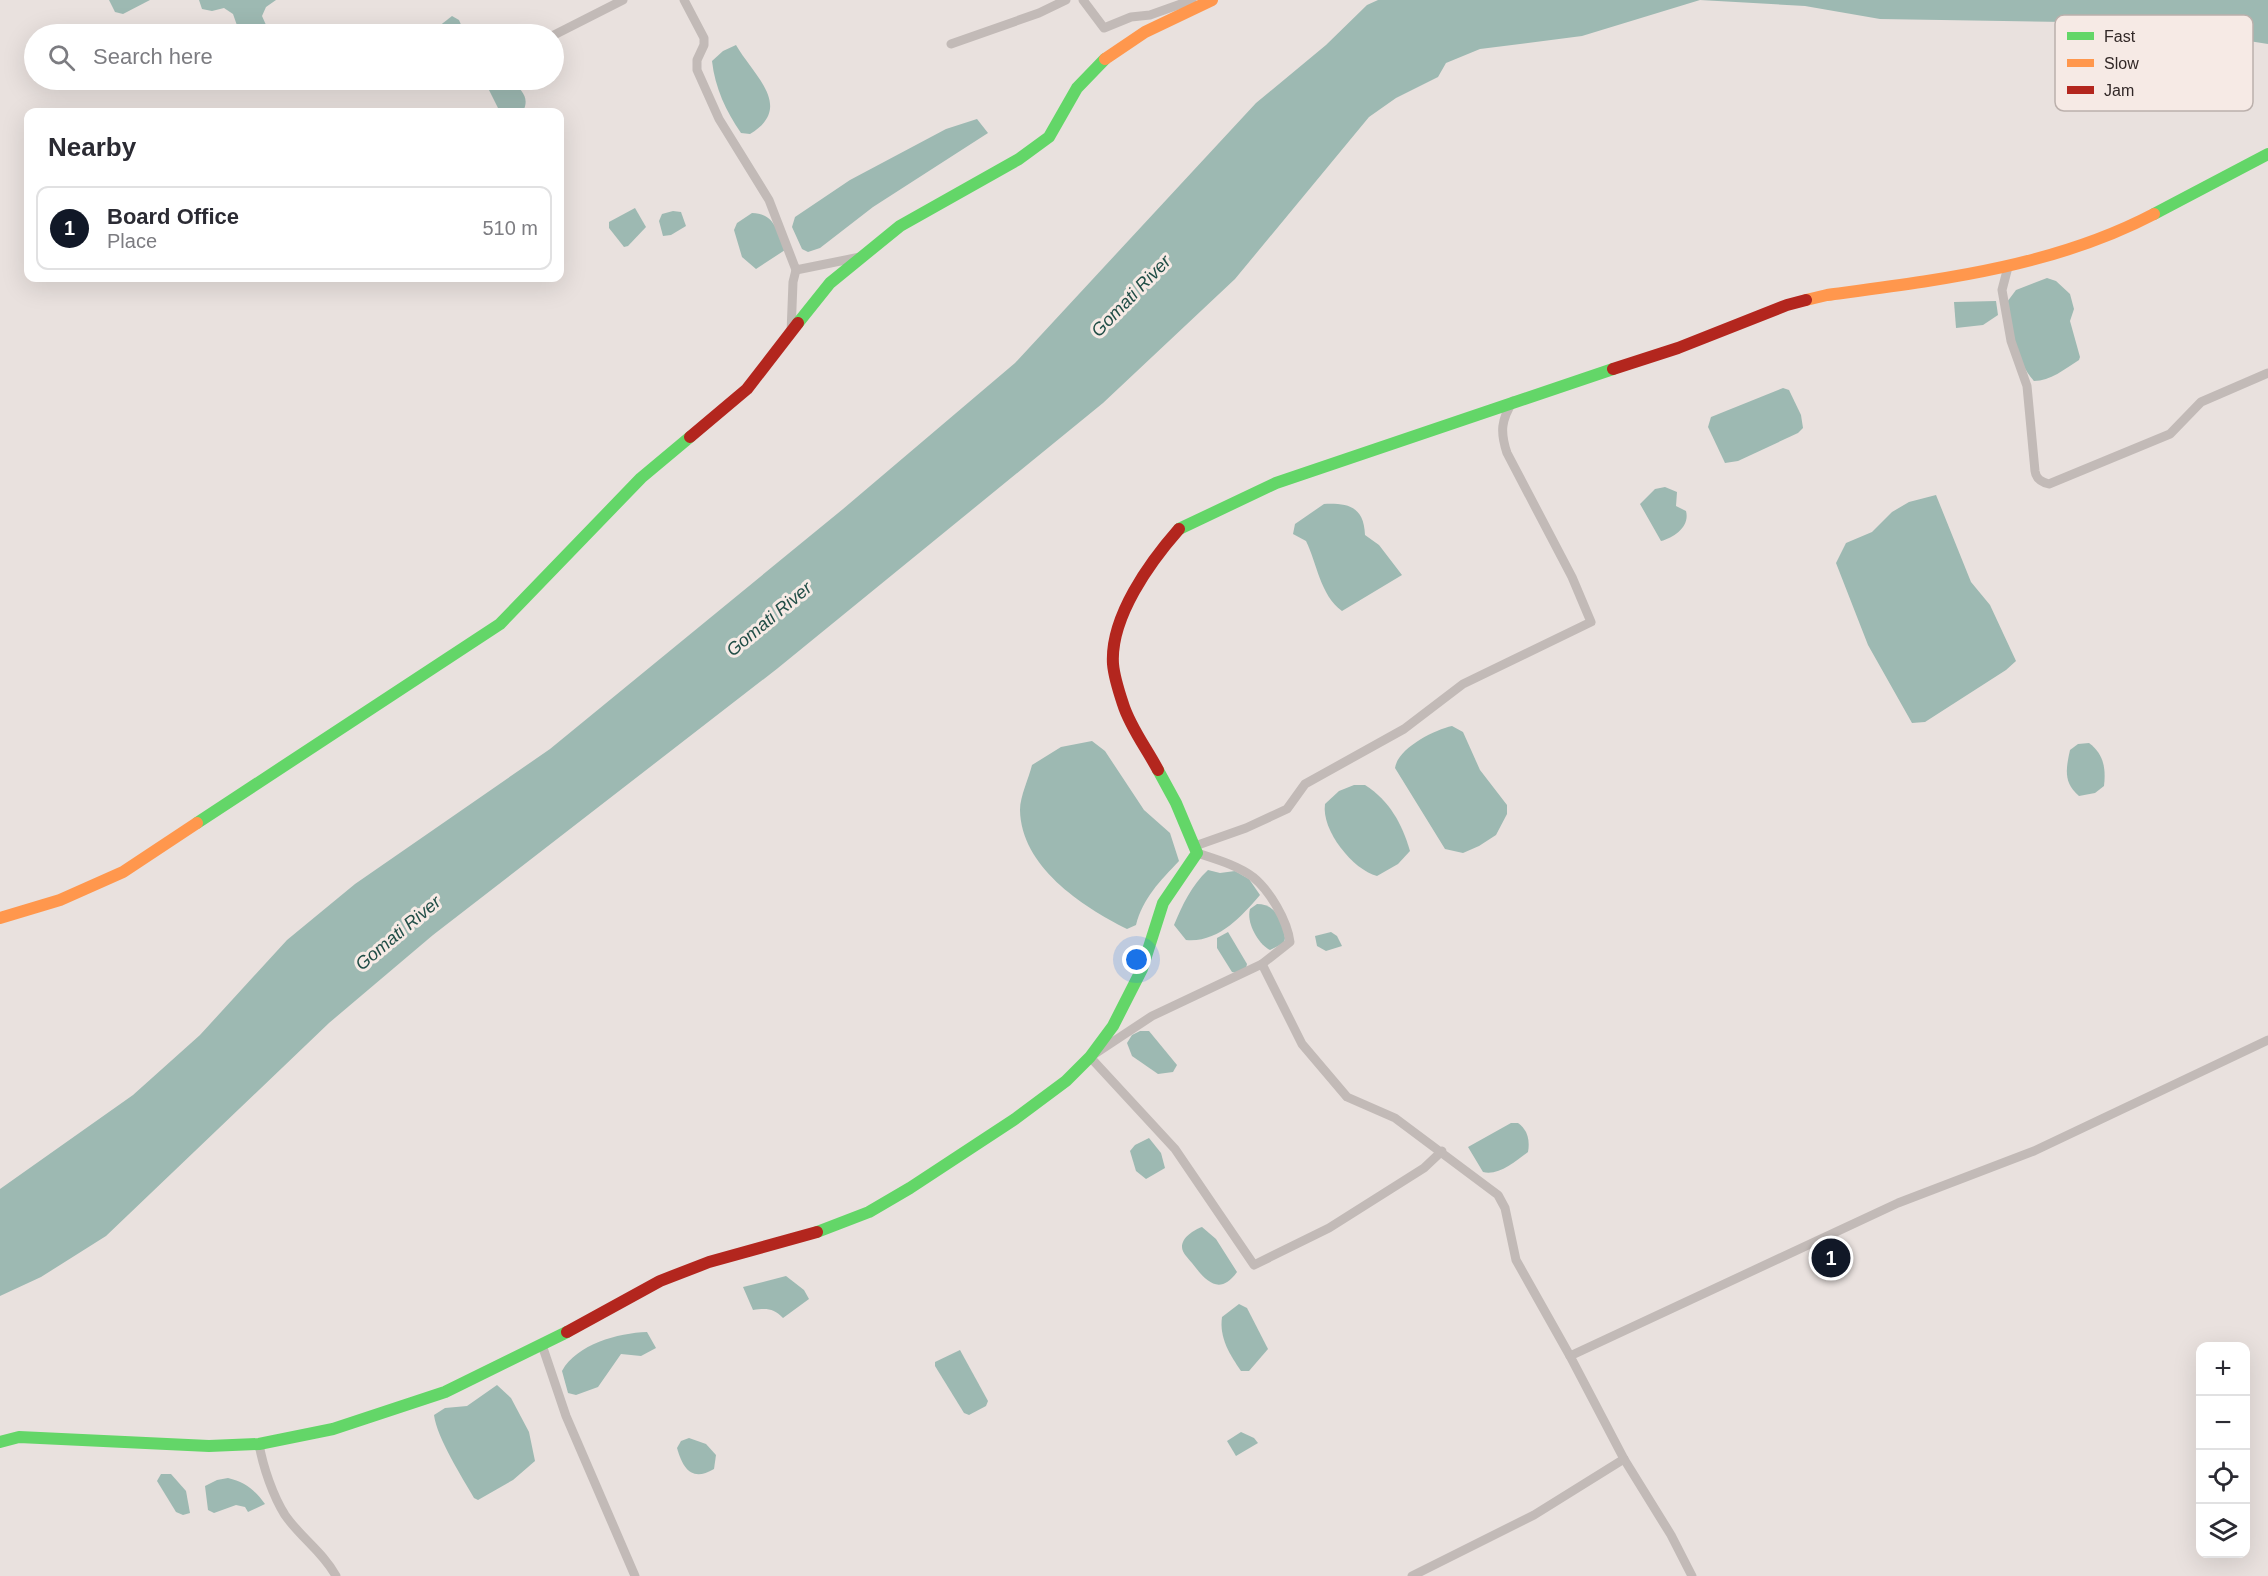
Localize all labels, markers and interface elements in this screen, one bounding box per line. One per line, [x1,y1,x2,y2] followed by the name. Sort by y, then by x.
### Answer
[2055,15,2253,111] legend
[24,24,564,90] search box
[2104,28,2136,45] text: Fast
[45,41,78,74] icon: search
[93,44,213,69] text: Search here
[2104,55,2139,72] text: Slow
[2104,82,2134,99] text: Jam
[48,132,136,162] text: Nearby
[107,204,239,229] text: Board Office
[64,217,75,239] text: 1
[482,217,538,239] text: 510 m
[107,230,157,252] text: Place
[1087,251,1175,341] water label: Gomati River
[722,577,816,660] water label: Gomati River
[351,891,445,974] water label: Gomati River
[1122,945,1151,974] your location
[1812,1236,1850,1280] pin: 1
[2196,1342,2250,1558] map controls
[2196,1342,2250,1396] button: +
[2196,1396,2250,1450] button: −
[2196,1450,2250,1504] button: locate
[2196,1504,2250,1558] button: layers

